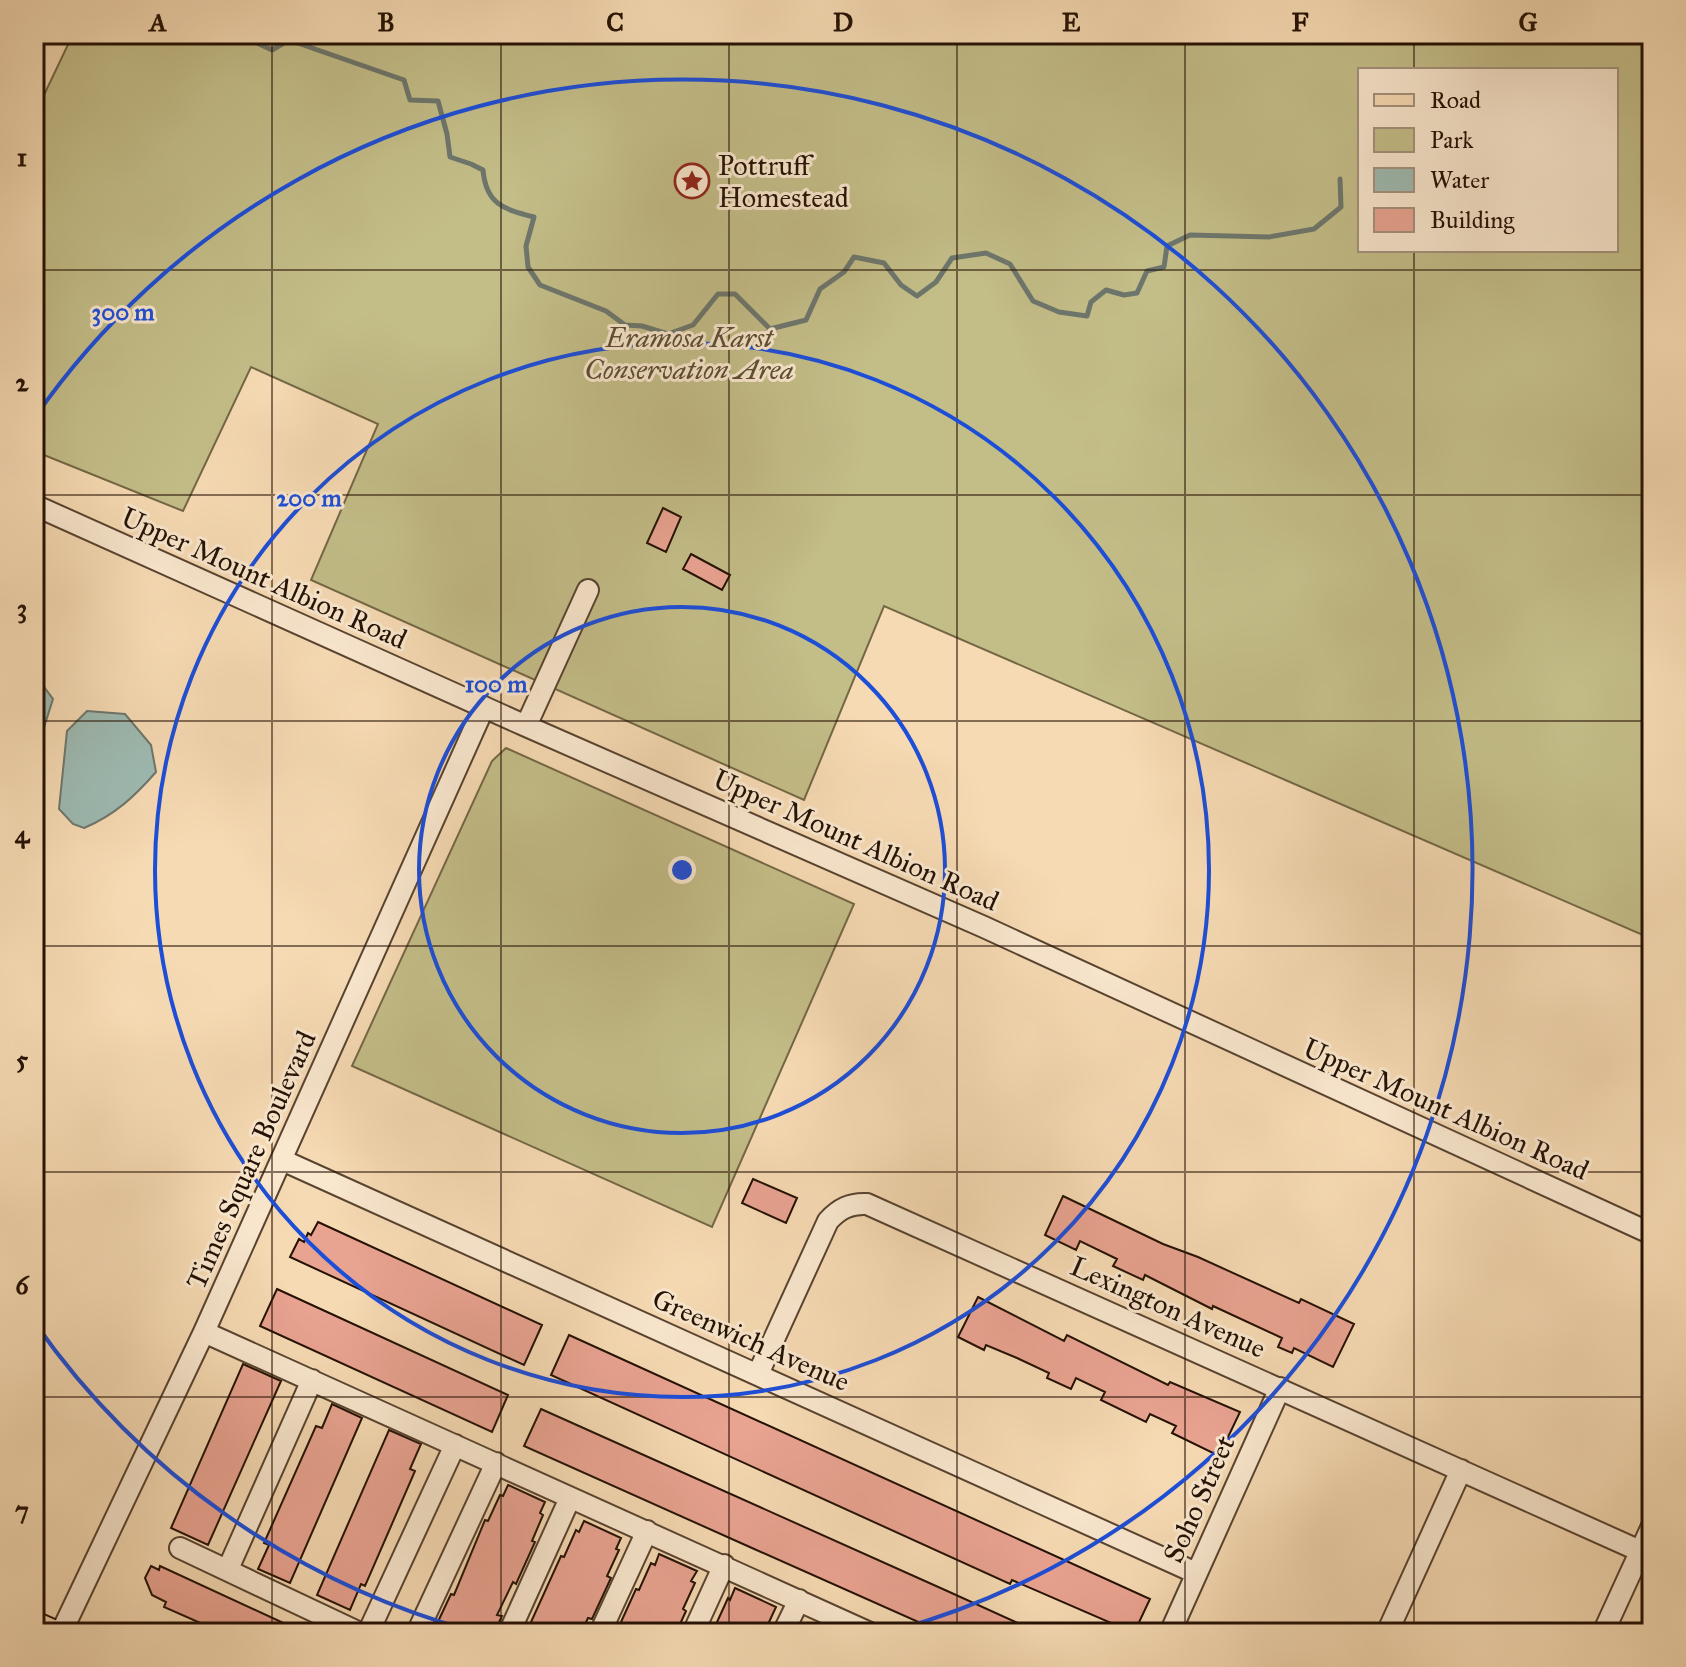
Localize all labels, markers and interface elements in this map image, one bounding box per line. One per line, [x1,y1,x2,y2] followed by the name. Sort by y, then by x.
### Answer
[147,6,167,38] text: A
[377,6,395,38] text: B
[606,6,624,38] text: C
[833,6,853,38] text: D
[1062,6,1081,38] text: E
[1292,6,1309,38] text: F
[1518,6,1538,38] text: G
[1358,68,1618,252] legend
[1430,85,1481,115] text: Road
[1430,125,1474,155] text: Park
[17,141,27,173] text: 1
[718,148,849,215] place label: Pottruff Homestead
[673,162,711,200] place icon: Pottruff Homestead
[1430,165,1489,195] text: Water
[1430,205,1515,235] text: Building
[92,297,155,327] text: 300 m
[584,320,794,387] park label: Eramosa Karst Conservation Area
[16,366,30,398] text: 2
[276,483,342,513] text: 200 m
[116,499,412,657] street label: Upper Mount Albion Road
[17,592,27,624] text: 3
[465,669,528,699] text: 100 m
[708,761,1004,919] street label: Upper Mount Albion Road
[15,818,31,850] text: 4
[668,856,696,884] centre of rings
[178,1025,324,1295] street label: Times Square Boulevard
[1298,1030,1594,1188] street label: Upper Mount Albion Road
[16,1043,29,1075] text: 5
[1065,1248,1271,1366] street label: Lexington Avenue
[15,1269,30,1301] text: 6
[647,1281,855,1399] street label: Greenwich Avenue
[1155,1430,1243,1568] street label: Soho Street
[15,1494,29,1526] text: 7

